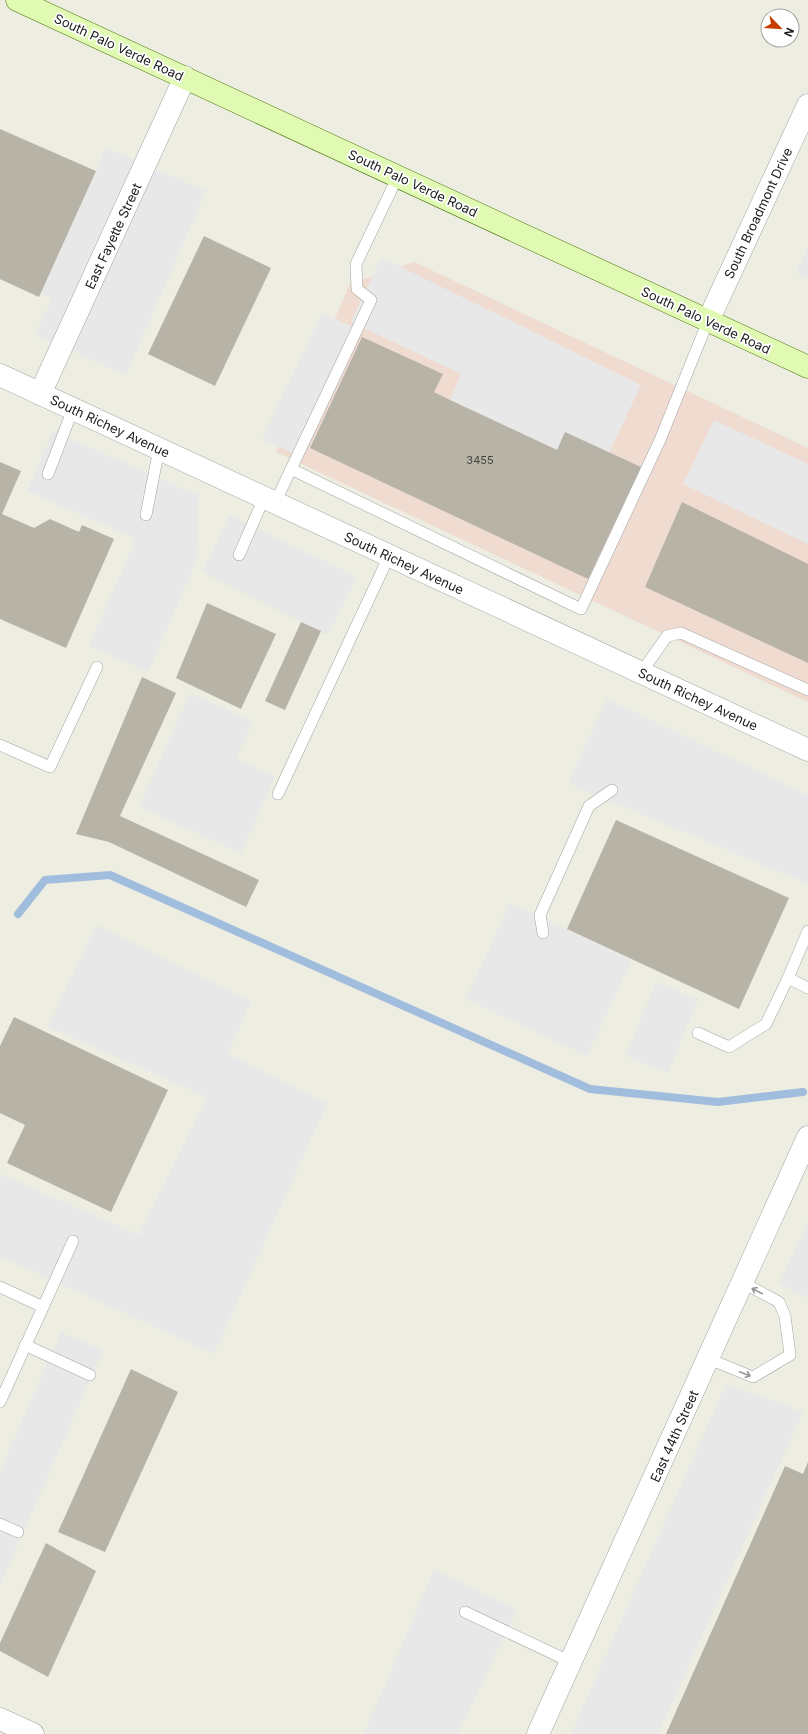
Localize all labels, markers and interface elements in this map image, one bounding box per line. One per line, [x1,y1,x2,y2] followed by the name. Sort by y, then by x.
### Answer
[760,8,800,48] north arrow
[52,10,186,84] street label: South Palo Verde Road
[781,25,797,39] text: N
[721,145,795,281] street label: South Broadmont Drive
[346,146,480,220] street label: South Palo Verde Road
[81,181,145,291] street label: East Fayette Street
[639,283,773,357] street label: South Palo Verde Road
[48,391,172,461] street label: South Richey Avenue
[466,453,494,467] house number: 3455
[342,528,466,598] street label: South Richey Avenue
[636,664,760,734] street label: South Richey Avenue
[751,1287,763,1294] one-way arrow
[738,1370,750,1378] one-way arrow
[647,1388,701,1484] street label: East 44th Street

